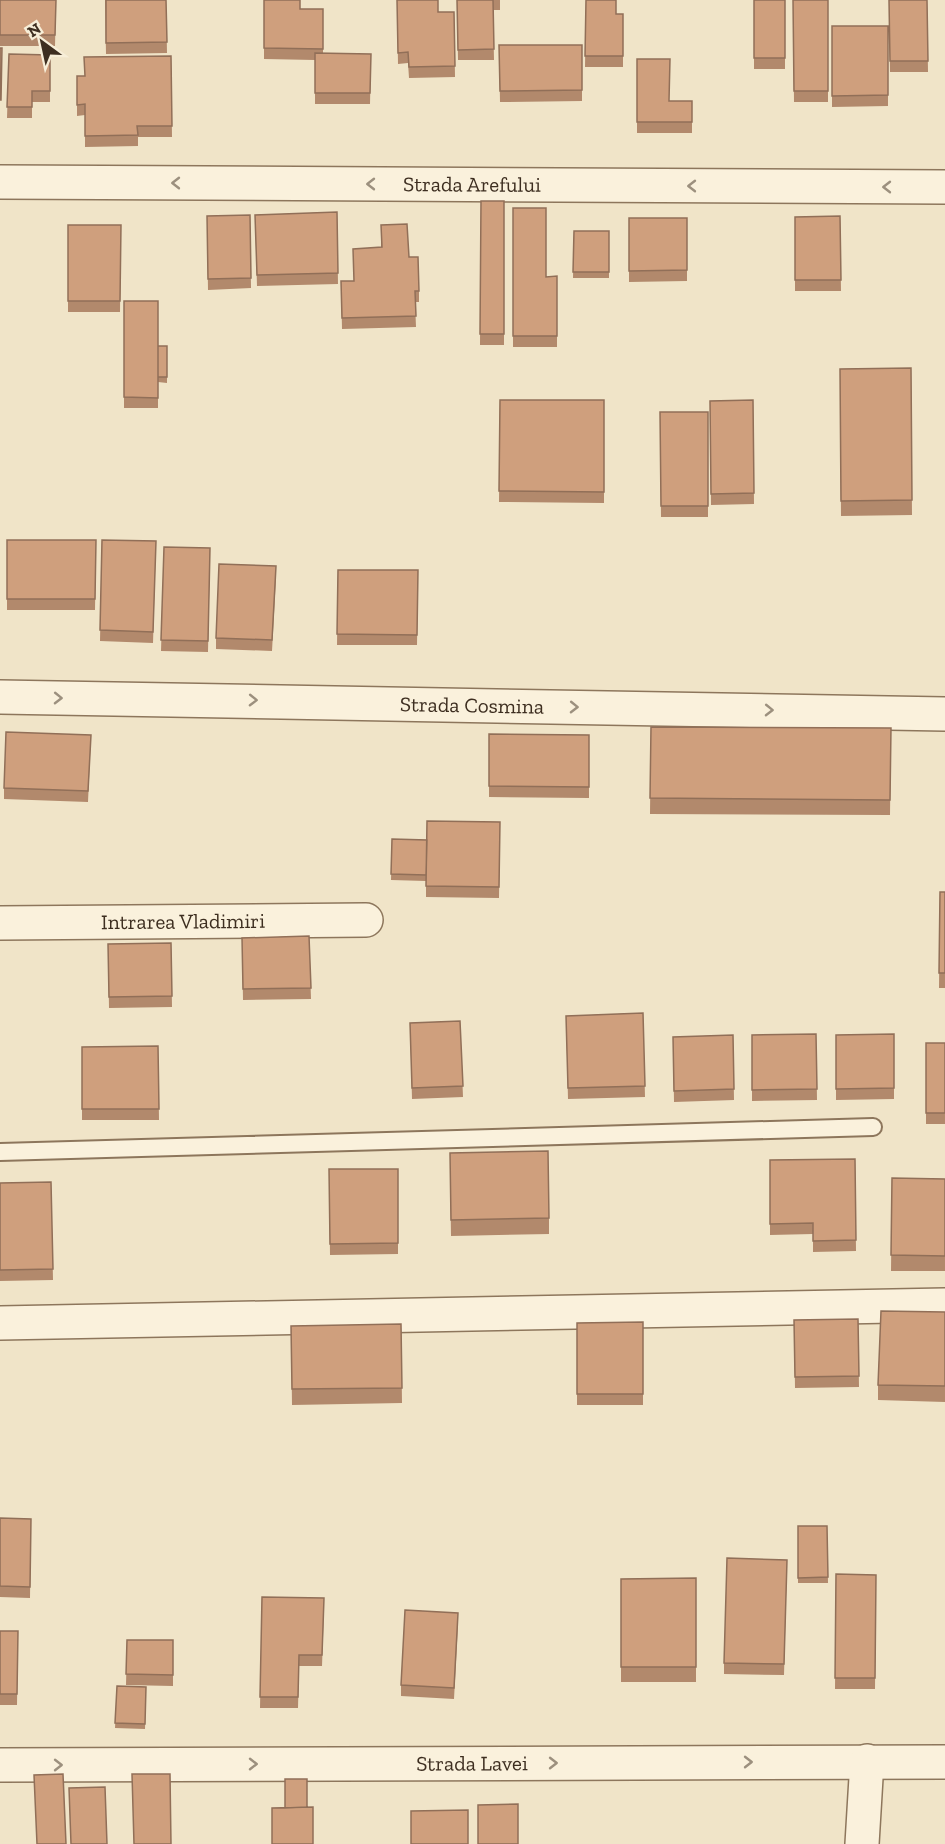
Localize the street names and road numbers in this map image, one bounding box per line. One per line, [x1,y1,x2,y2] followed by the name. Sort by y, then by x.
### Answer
[403,171,541,197] street label: Strada Arefului
[400,691,544,719] street label: Strada Cosmina
[101,908,265,934] street label: Intrarea Vladimiri
[416,1750,528,1776] street label: Strada Lavei

